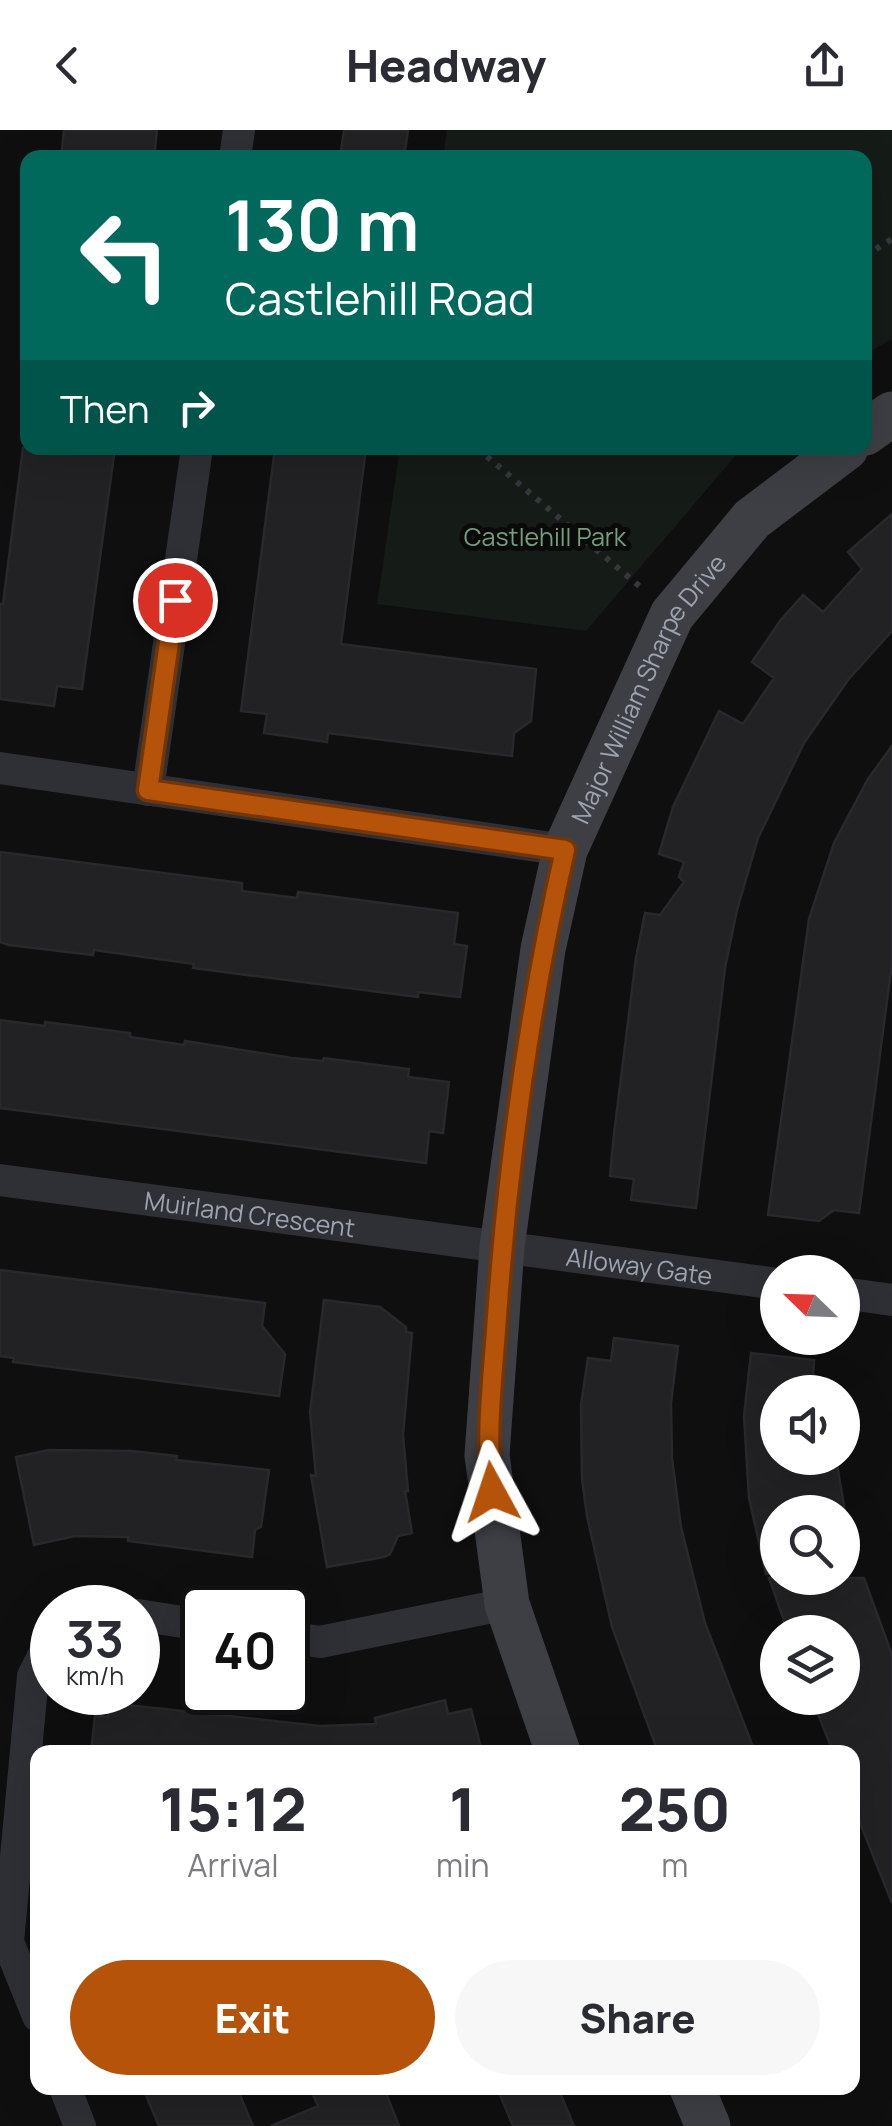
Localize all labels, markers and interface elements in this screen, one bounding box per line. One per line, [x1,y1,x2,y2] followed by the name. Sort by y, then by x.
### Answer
[346,34,546,96] text: Headway
[40,38,95,93] icon: back
[797,38,852,93] icon: share
[225,176,419,272] text: 130 m
[60,190,190,320] icon: left
[225,267,535,329] text: Castlehill Road
[169,380,224,435] icon: right
[60,382,149,434] text: Then
[464,519,627,554] park label: Castlehill Park
[562,546,734,829] street label: Major William Sharpe Drive
[133,558,218,643] pin
[148,573,203,628] icon: arrive
[142,1182,357,1245] street label: Muirland Crescent
[564,1238,715,1293] street label: Alloway Gate
[760,1255,860,1355] north arrow
[760,1255,860,1715] map controls
[760,1375,860,1475] button: sound
[440,1440,544,1544] position arrow
[760,1495,860,1595] button: search
[180,1585,310,1715] speed limit sign: 40
[66,1604,124,1672] text: 33
[760,1615,860,1715] button: layers
[66,1658,124,1693] text: km/h
[159,1767,307,1849] text: 15:12
[449,1767,476,1849] text: 1
[619,1767,731,1849] text: 250
[187,1843,279,1887] text: Arrival
[436,1843,490,1887] text: min
[661,1843,688,1887] text: m
[70,1960,435,2075] button: Exit
[455,1960,820,2075] button: Share

